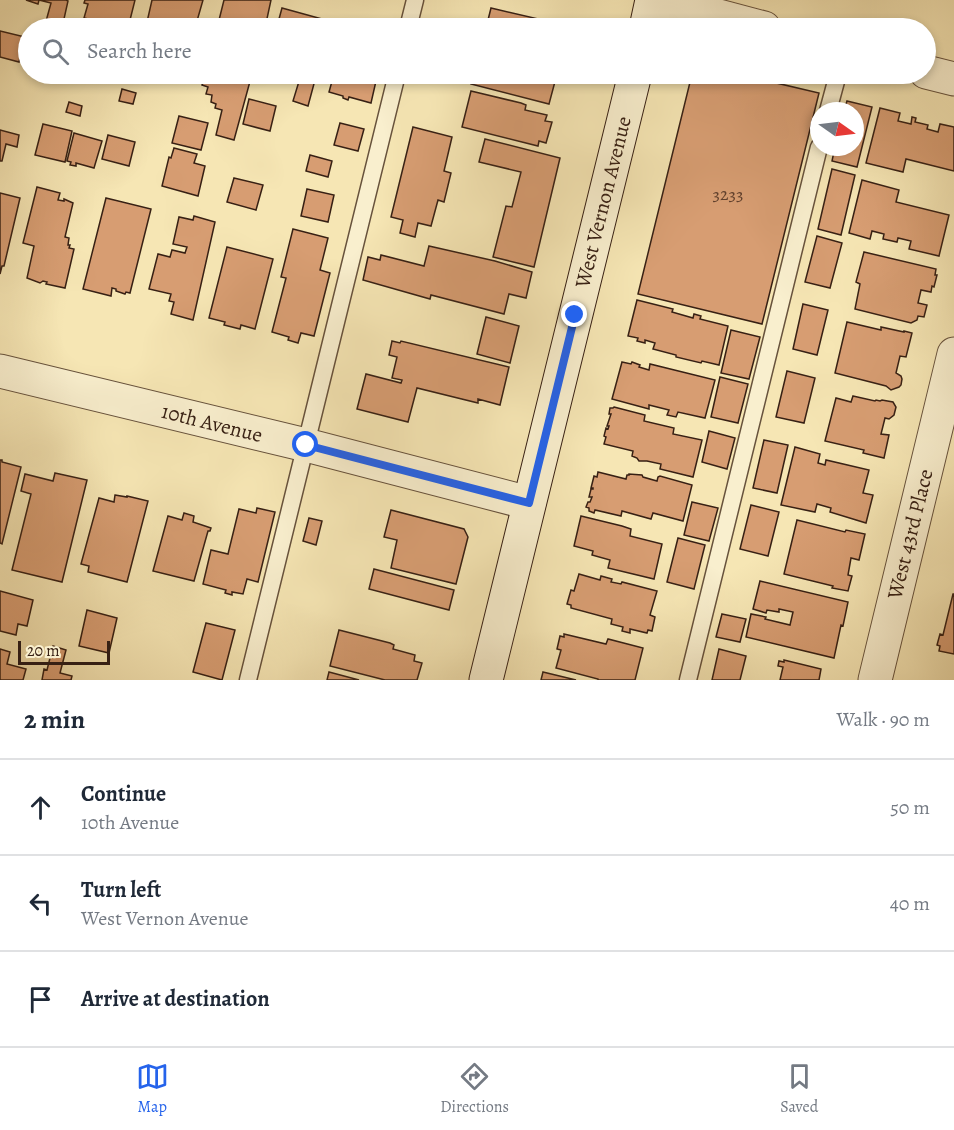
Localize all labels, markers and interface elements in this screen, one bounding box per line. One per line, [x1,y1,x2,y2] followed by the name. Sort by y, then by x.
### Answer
[18,18,936,84] search box
[39,35,72,68] icon: search
[87,36,192,66] text: Search here
[810,102,864,156] north arrow
[568,113,638,292] street label: West Vernon Avenue
[712,182,744,206] house number: 3233
[561,301,587,327] route end
[159,397,265,449] street label: 10th Avenue
[292,431,318,457] route start
[880,466,940,603] street label: West 43rd Place
[18,638,110,666] scale bar
[27,640,60,662] text: 20 m
[24,702,85,737] text: 2 min
[837,706,930,733] text: Walk · 90 m
[81,779,166,809] text: Continue
[24,791,57,824] icon: ahead
[890,794,930,821] text: 50 m
[81,809,179,836] text: 10th Avenue
[81,875,161,905] text: Turn left
[24,887,57,920] icon: left
[890,890,930,917] text: 40 m
[81,905,248,932] text: West Vernon Avenue
[24,983,57,1016] icon: arrive
[81,984,270,1014] text: Arrive at destination
[136,1060,169,1118] tab: Map
[440,1060,509,1118] tab: Directions
[780,1060,818,1118] tab: Saved

